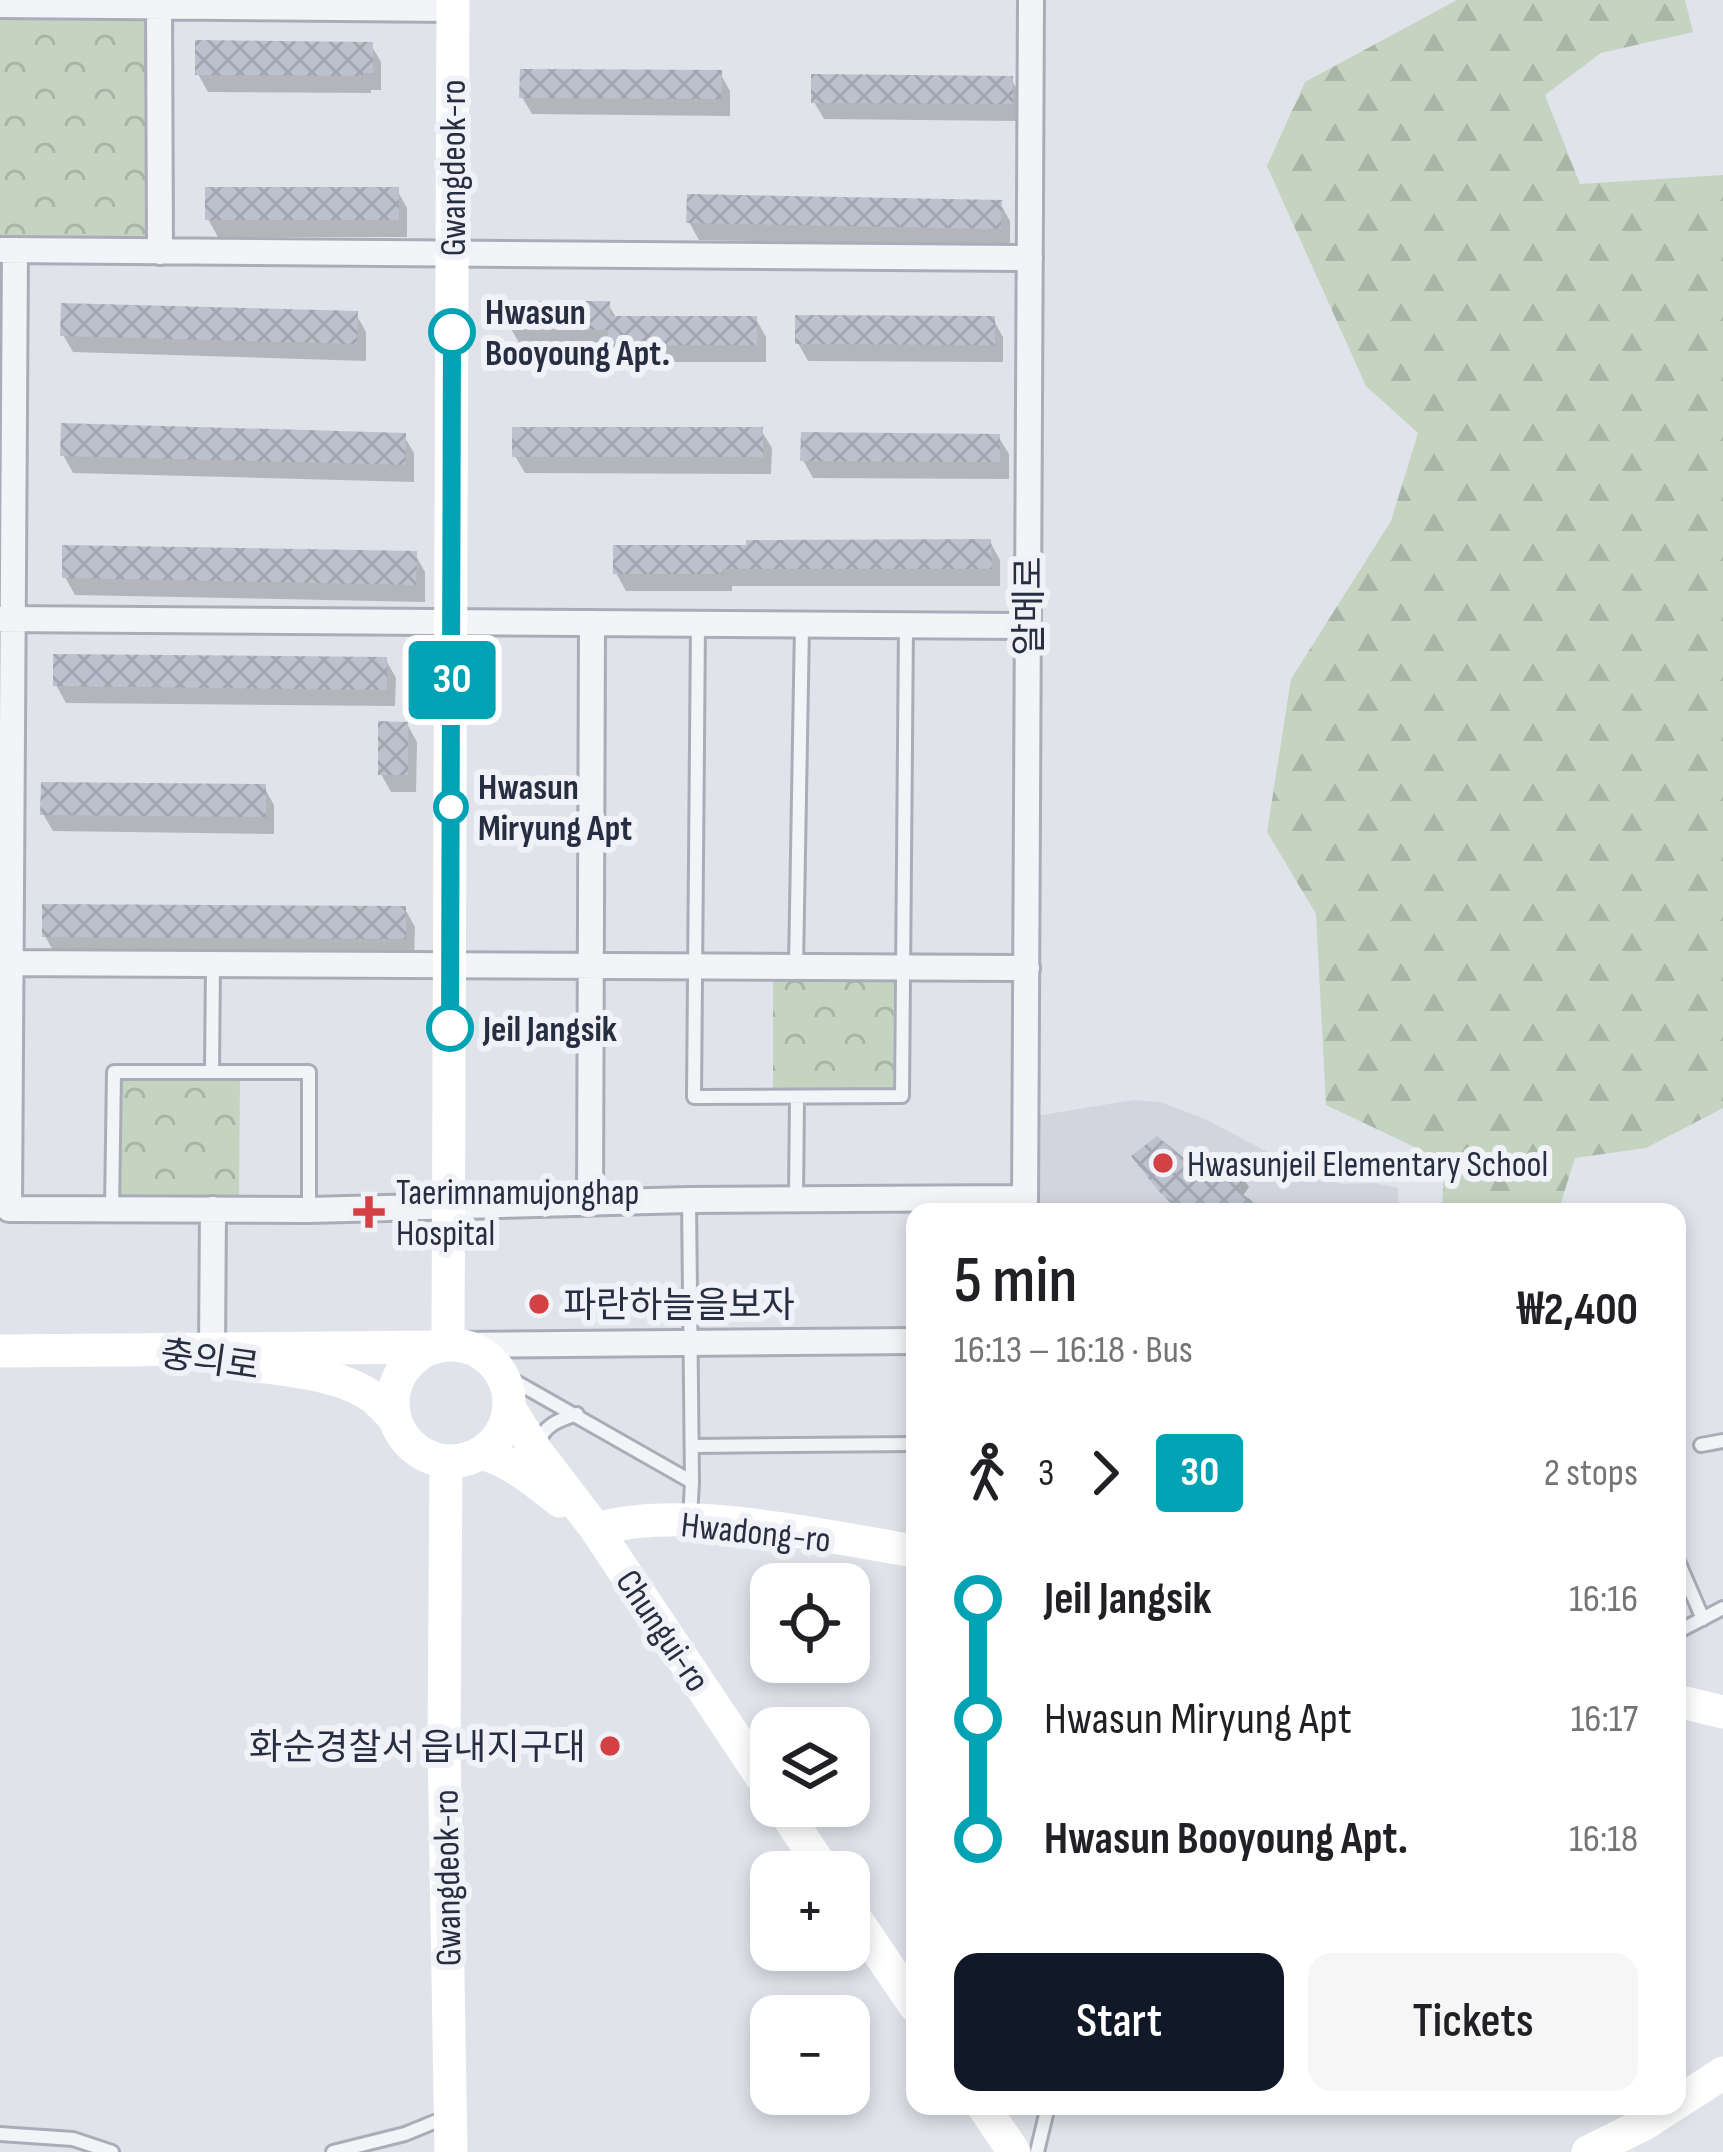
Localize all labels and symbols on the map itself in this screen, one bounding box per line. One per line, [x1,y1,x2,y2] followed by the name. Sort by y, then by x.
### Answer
[433,80,476,256] street label: Gwangdeok-ro
[485,292,670,376] place label: Hwasun Booyoung Apt.
[430,310,474,354] marker: Hwasun Booyoung Apt.
[1009,556,1052,656] street label: 알메로
[398,641,506,719] line badge: 30
[478,767,632,851] place label: Hwasun Miryung Apt
[435,791,467,823] marker: Hwasun Miryung Apt
[428,1006,472,1050] marker: Jeil Jangsik
[482,1009,617,1052] place label: Jeil Jangsik
[1187,1144,1548,1187] place label: Hwasunjeil Elementary School
[1150,1150,1176,1176] marker: Hwasunjeil Elementary School
[396,1172,639,1256] place label: Taerimnamujonghap Hospital
[353,1196,385,1228] marker: Taerimnamujonghap Hospital
[563,1285,795,1328] place label: 파란하늘을보자
[526,1291,552,1317] marker: 파란하늘을보자
[157,1333,262,1390] street label: 충의로
[679,1504,833,1563] street label: Hwadong-ro
[606,1562,718,1700] street label: Chungui-ro
[249,1727,586,1770] place label: 화순경찰서 읍내지구대
[597,1733,623,1759] marker: 화순경찰서 읍내지구대
[425,1789,472,1967] street label: Gwangdeok-ro

